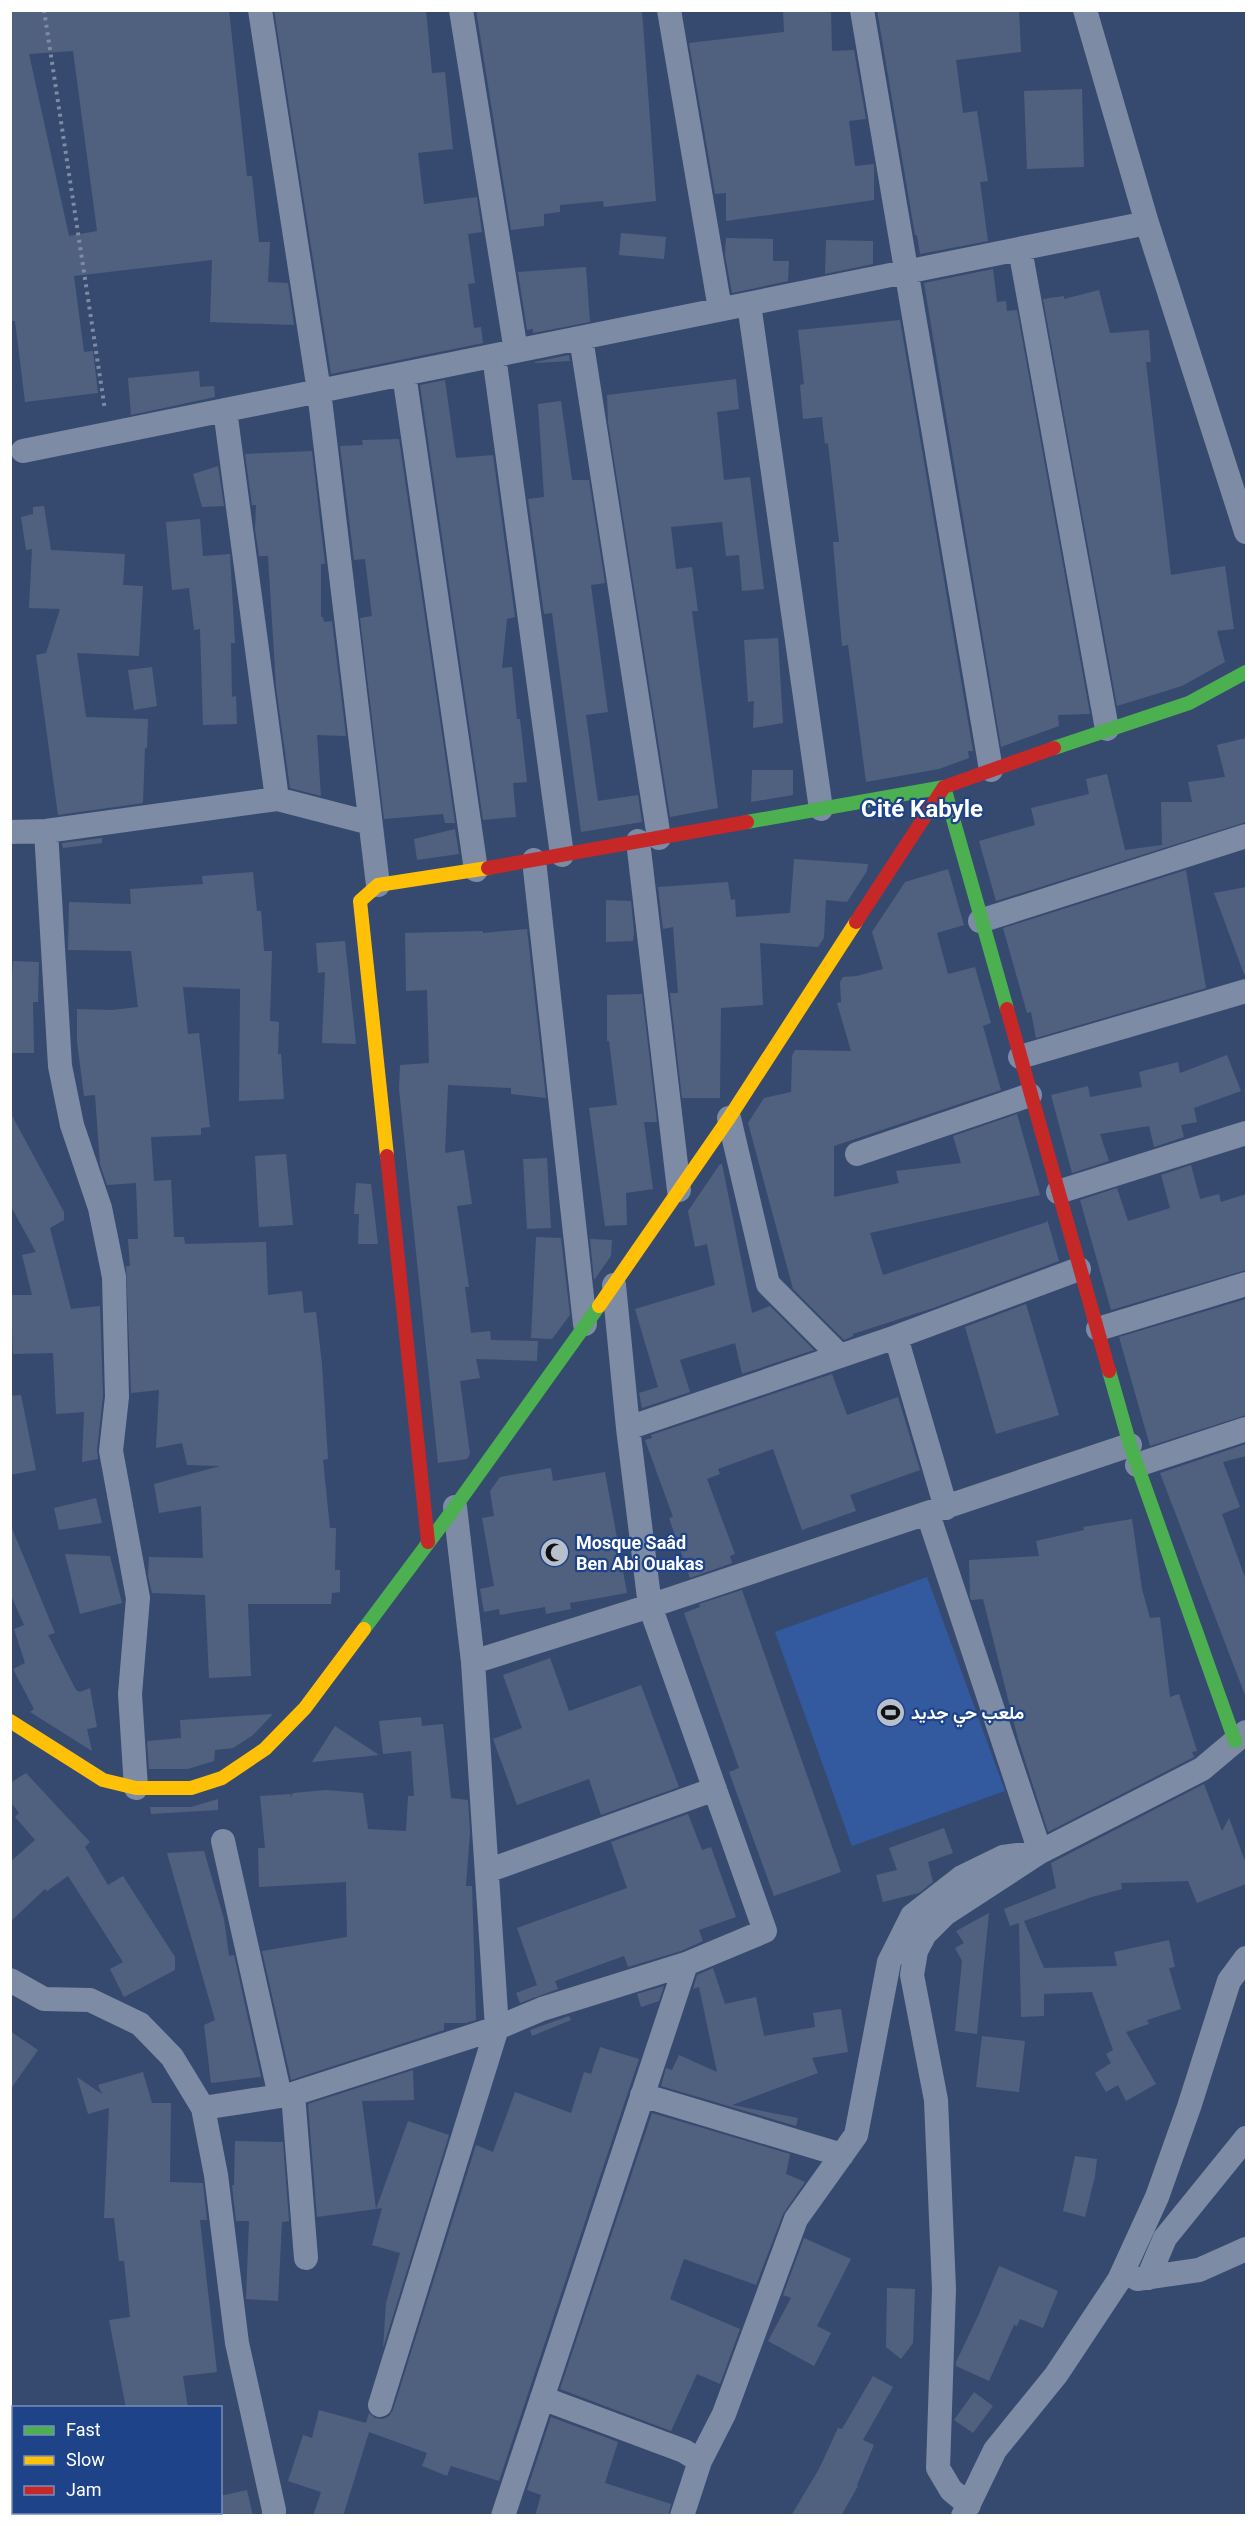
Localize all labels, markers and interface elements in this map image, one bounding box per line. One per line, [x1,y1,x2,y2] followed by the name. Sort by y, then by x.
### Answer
[861,795,983,823] district label: Cité Kabyle
[576,1532,704,1574] place label: Mosque Saâd Ben Abi Ouakas
[539,1536,571,1568] mosque icon: Mosque Saâd Ben Abi Ouakas
[874,1696,906,1728] sports icon: ملعب حي جديد
[911,1702,1024,1728] place label: ملعب حي جديد
[12,2406,222,2514] legend
[66,2419,101,2440] text: Fast
[66,2449,105,2470] text: Slow
[66,2479,102,2500] text: Jam

